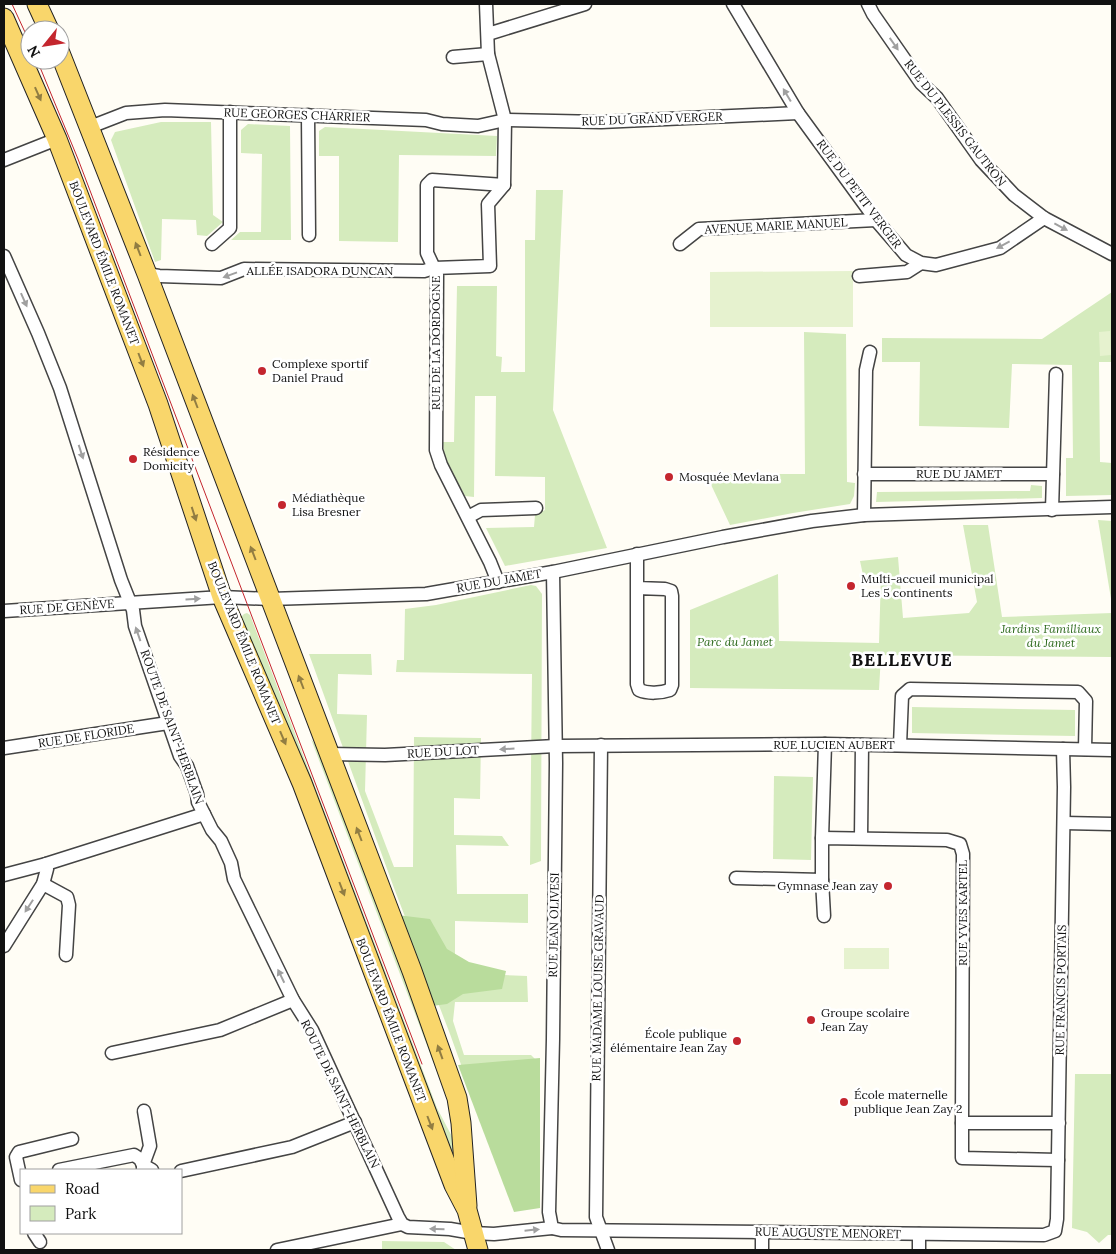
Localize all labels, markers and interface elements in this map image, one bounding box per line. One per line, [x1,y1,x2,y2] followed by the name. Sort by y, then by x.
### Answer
[20,20,70,70] north arrow
[889,38,899,51] one-way arrow
[23,42,44,61] text: N
[901,56,1010,189] street label: RUE DU PLESSIS GAUTRON
[34,87,42,101] one-way arrow
[782,88,791,101] one-way arrow
[224,104,371,125] street label: RUE GEORGES CHARRIER
[581,109,723,128] street label: RUE DU GRAND VERGER
[814,136,905,251] street label: RUE DU PETIT VERGER
[66,179,143,347] street label: BOULEVARD ÉMILE ROMANET
[703,214,848,237] street label: AVENUE MARIE MANUEL
[1054,223,1068,231] one-way arrow
[134,241,142,256] one-way arrow
[996,241,1011,249] one-way arrow
[246,263,393,278] street label: ALLÉE ISADORA DUNCAN
[222,272,237,279] one-way arrow
[428,276,443,410] street label: RUE DE LA DORDOGNE
[20,293,28,307] one-way arrow
[137,353,145,368] one-way arrow
[272,356,369,385] place label: Complexe sportif Daniel Praud
[256,365,268,377] marker: Complexe sportif Daniel Praud
[191,393,199,408] one-way arrow
[143,444,200,473] place label: Résidence Domicity
[77,445,85,460] one-way arrow
[127,453,139,465] marker: Résidence Domicity
[916,466,1002,481] street label: RUE DU JAMET
[679,469,779,484] place label: Mosquée Mevlana
[663,471,675,483] marker: Mosquée Mevlana
[292,490,365,519] place label: Médiathèque Lisa Bresner
[276,499,288,511] marker: Médiathèque Lisa Bresner
[191,506,198,521] one-way arrow
[249,545,257,560] one-way arrow
[205,559,284,727] street label: BOULEVARD ÉMILE ROMANET
[455,566,543,595] street label: RUE DU JAMET
[861,571,994,600] place label: Multi-accueil municipal Les 5 continents
[845,580,857,592] marker: Multi-accueil municipal Les 5 continents
[186,594,202,602] one-way arrow
[19,596,115,617] street label: RUE DE GENÈVE
[1000,621,1102,650] park label: Jardins Familliaux du Jamet
[134,627,141,642] one-way arrow
[697,634,774,649] park label: Parc du Jamet
[137,648,207,806] street label: ROUTE DE SAINT-HERBLAIN
[851,648,953,671] district label: BELLEVUE
[297,675,305,689] one-way arrow
[37,721,135,751] street label: RUE DE FLORIDE
[279,731,287,745] one-way arrow
[773,737,895,752] street label: RUE LUCIEN AUBERT
[407,742,480,761] street label: RUE DU LOT
[499,745,515,753] one-way arrow
[355,826,363,841] one-way arrow
[955,860,970,966] street label: RUE YVES KARTEL
[545,872,562,978] street label: RUE JEAN OLIVESI
[777,878,879,893] place label: Gymnase Jean zay
[882,880,894,892] marker: Gymnase Jean zay
[339,882,346,897] one-way arrow
[588,894,607,1082] street label: RUE MADAME LOUISE GRAVAUD
[24,900,34,913] one-way arrow
[1052,924,1069,1055] street label: RUE FRANCIS PORTAIS
[353,936,430,1104] street label: BOULEVARD ÉMILE ROMANET
[277,969,285,983] one-way arrow
[820,1005,910,1034] place label: Groupe scolaire Jean Zay
[805,1014,817,1026] marker: Groupe scolaire Jean Zay
[298,1017,383,1170] street label: ROUTE DE SAINT-HERBLAIN
[610,1026,728,1055] place label: École publique élémentaire Jean Zay
[731,1035,743,1047] marker: École publique élémentaire Jean Zay
[436,1044,444,1059] one-way arrow
[854,1087,962,1116] place label: École maternelle publique Jean Zay 2
[838,1096,850,1108] marker: École maternelle publique Jean Zay 2
[426,1116,434,1131] one-way arrow
[20,1169,182,1234] legend
[65,1179,100,1198] text: Road
[65,1204,96,1223] text: Park
[429,1224,445,1232] one-way arrow
[755,1224,902,1241] street label: RUE AUGUSTE MENORET
[524,1226,540,1234] one-way arrow

